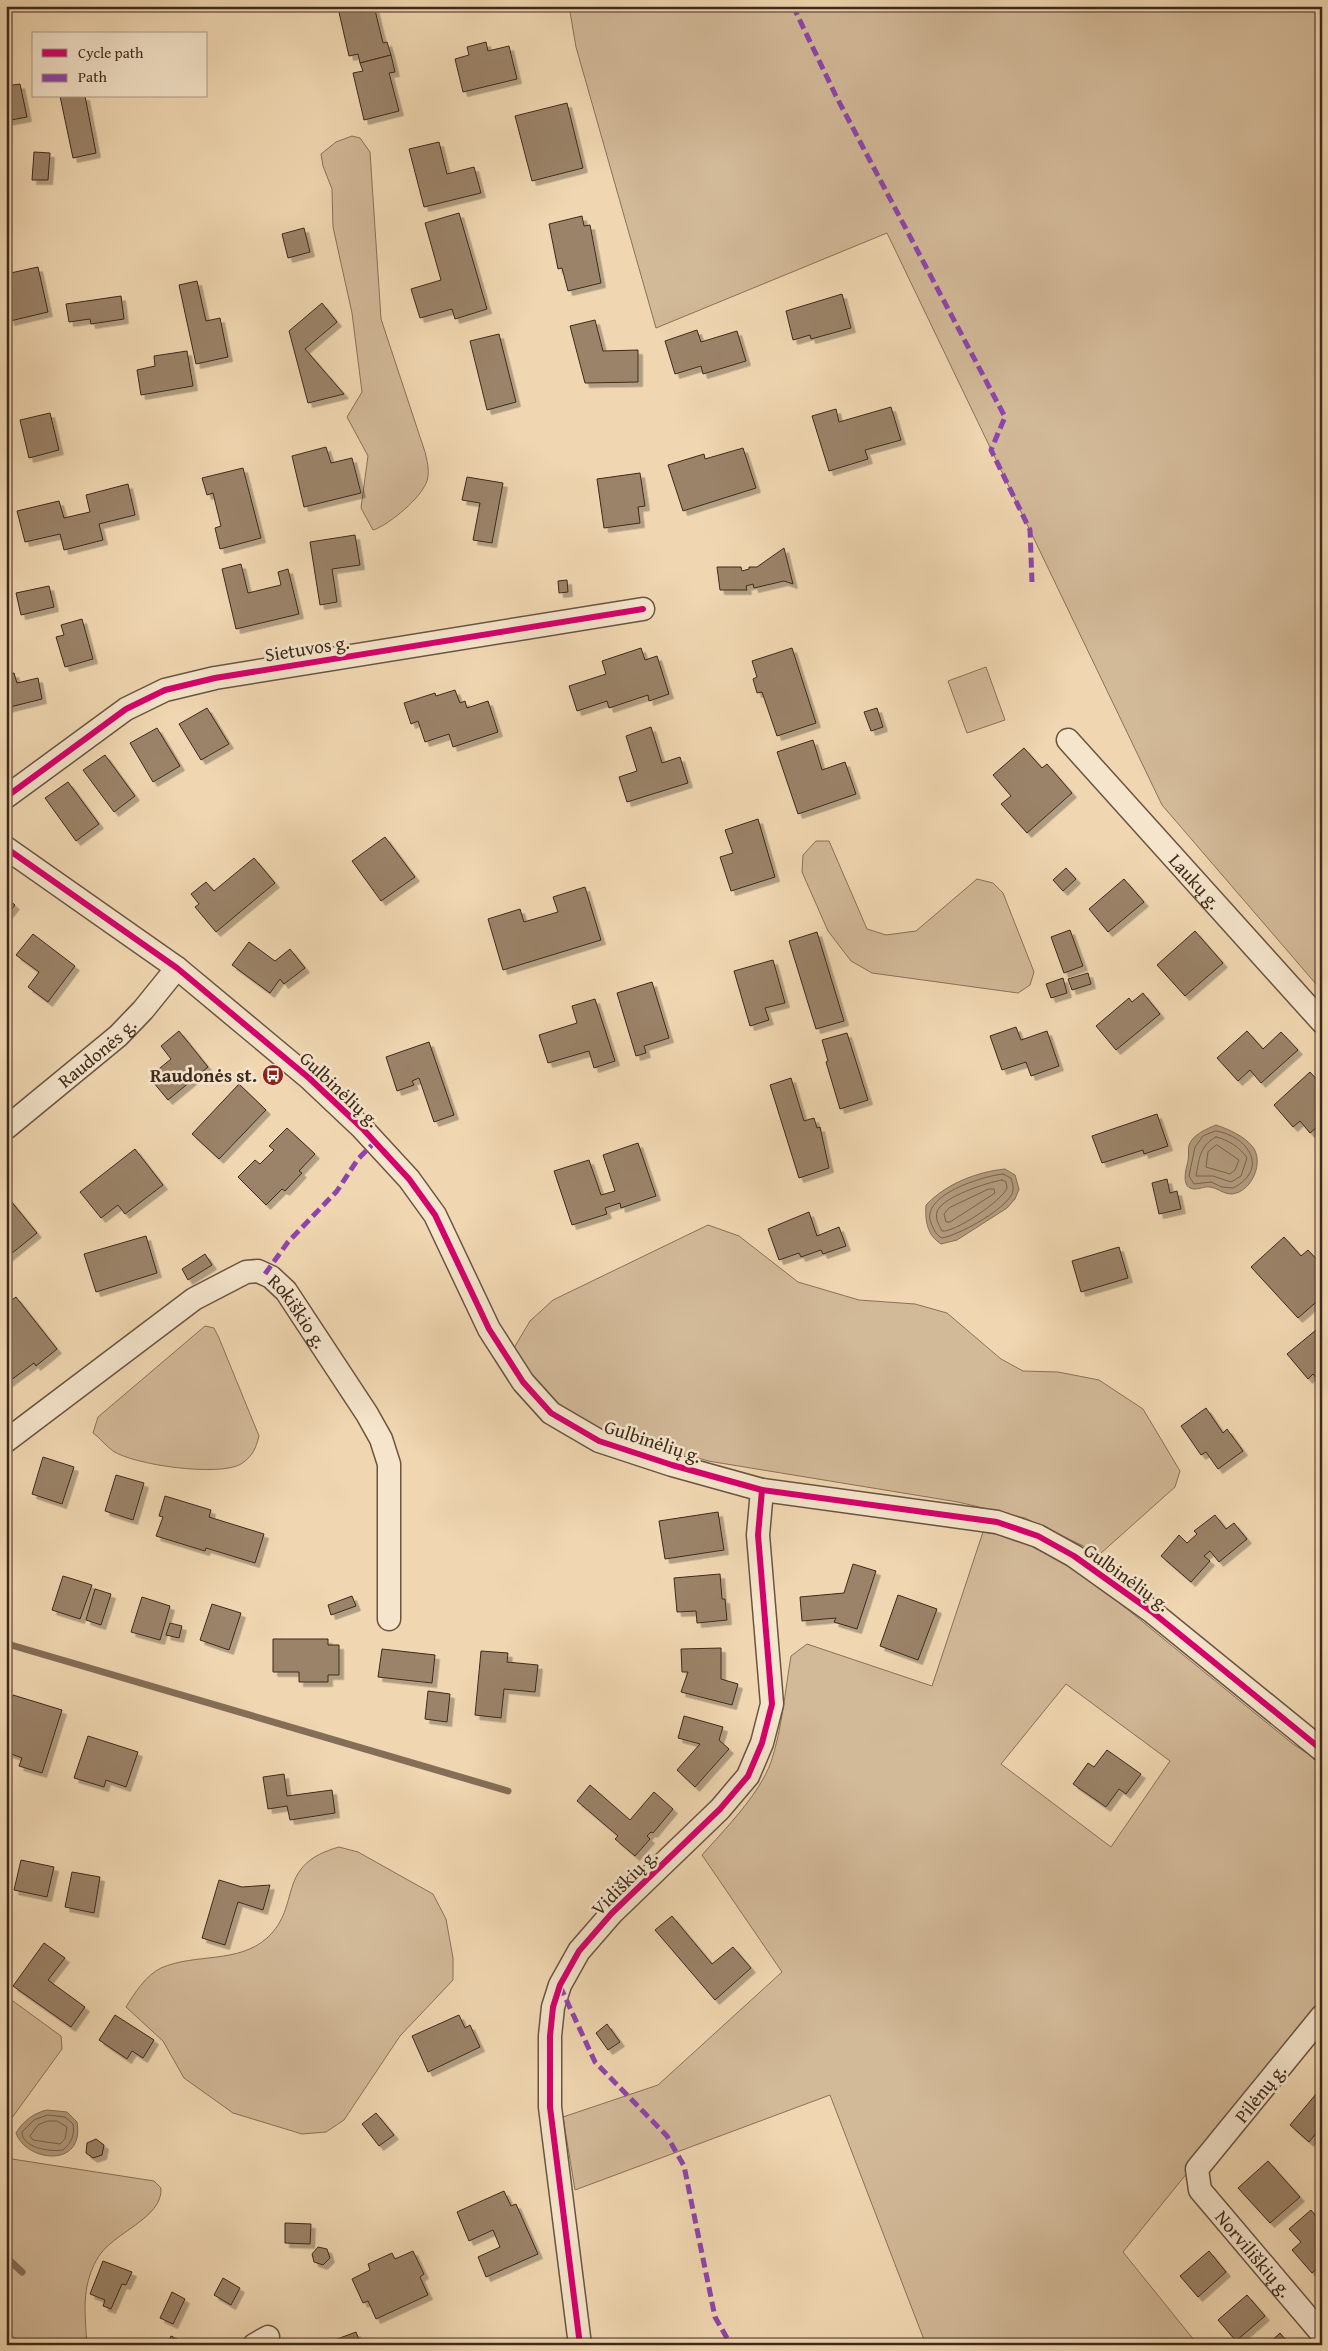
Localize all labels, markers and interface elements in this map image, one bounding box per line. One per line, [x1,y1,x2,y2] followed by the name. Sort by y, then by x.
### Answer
[32,32,208,98] legend
[78,42,144,63] text: Cycle path
[78,66,107,87] text: Path
[263,628,351,668] street label: Sietuvos g.
[1162,847,1228,915] street label: Laukų g.
[51,1011,143,1094] street label: Raudonės g.
[294,1044,386,1134] street label: Gulbinėlių g.
[150,1061,257,1089] place label: Raudonės st.
[261,1063,285,1087] bus stop icon: Raudonės st.
[262,1267,334,1354] street label: Rokiškio g.
[601,1412,705,1470] street label: Gulbinėlių g.
[1078,1536,1176,1618] street label: Gulbinėlių g.
[584,1842,664,1922] street label: Vidiškių g.
[1227,2057,1293,2129] street label: Pilėnų g.
[1209,2204,1299,2303] street label: Norviliškių g.

